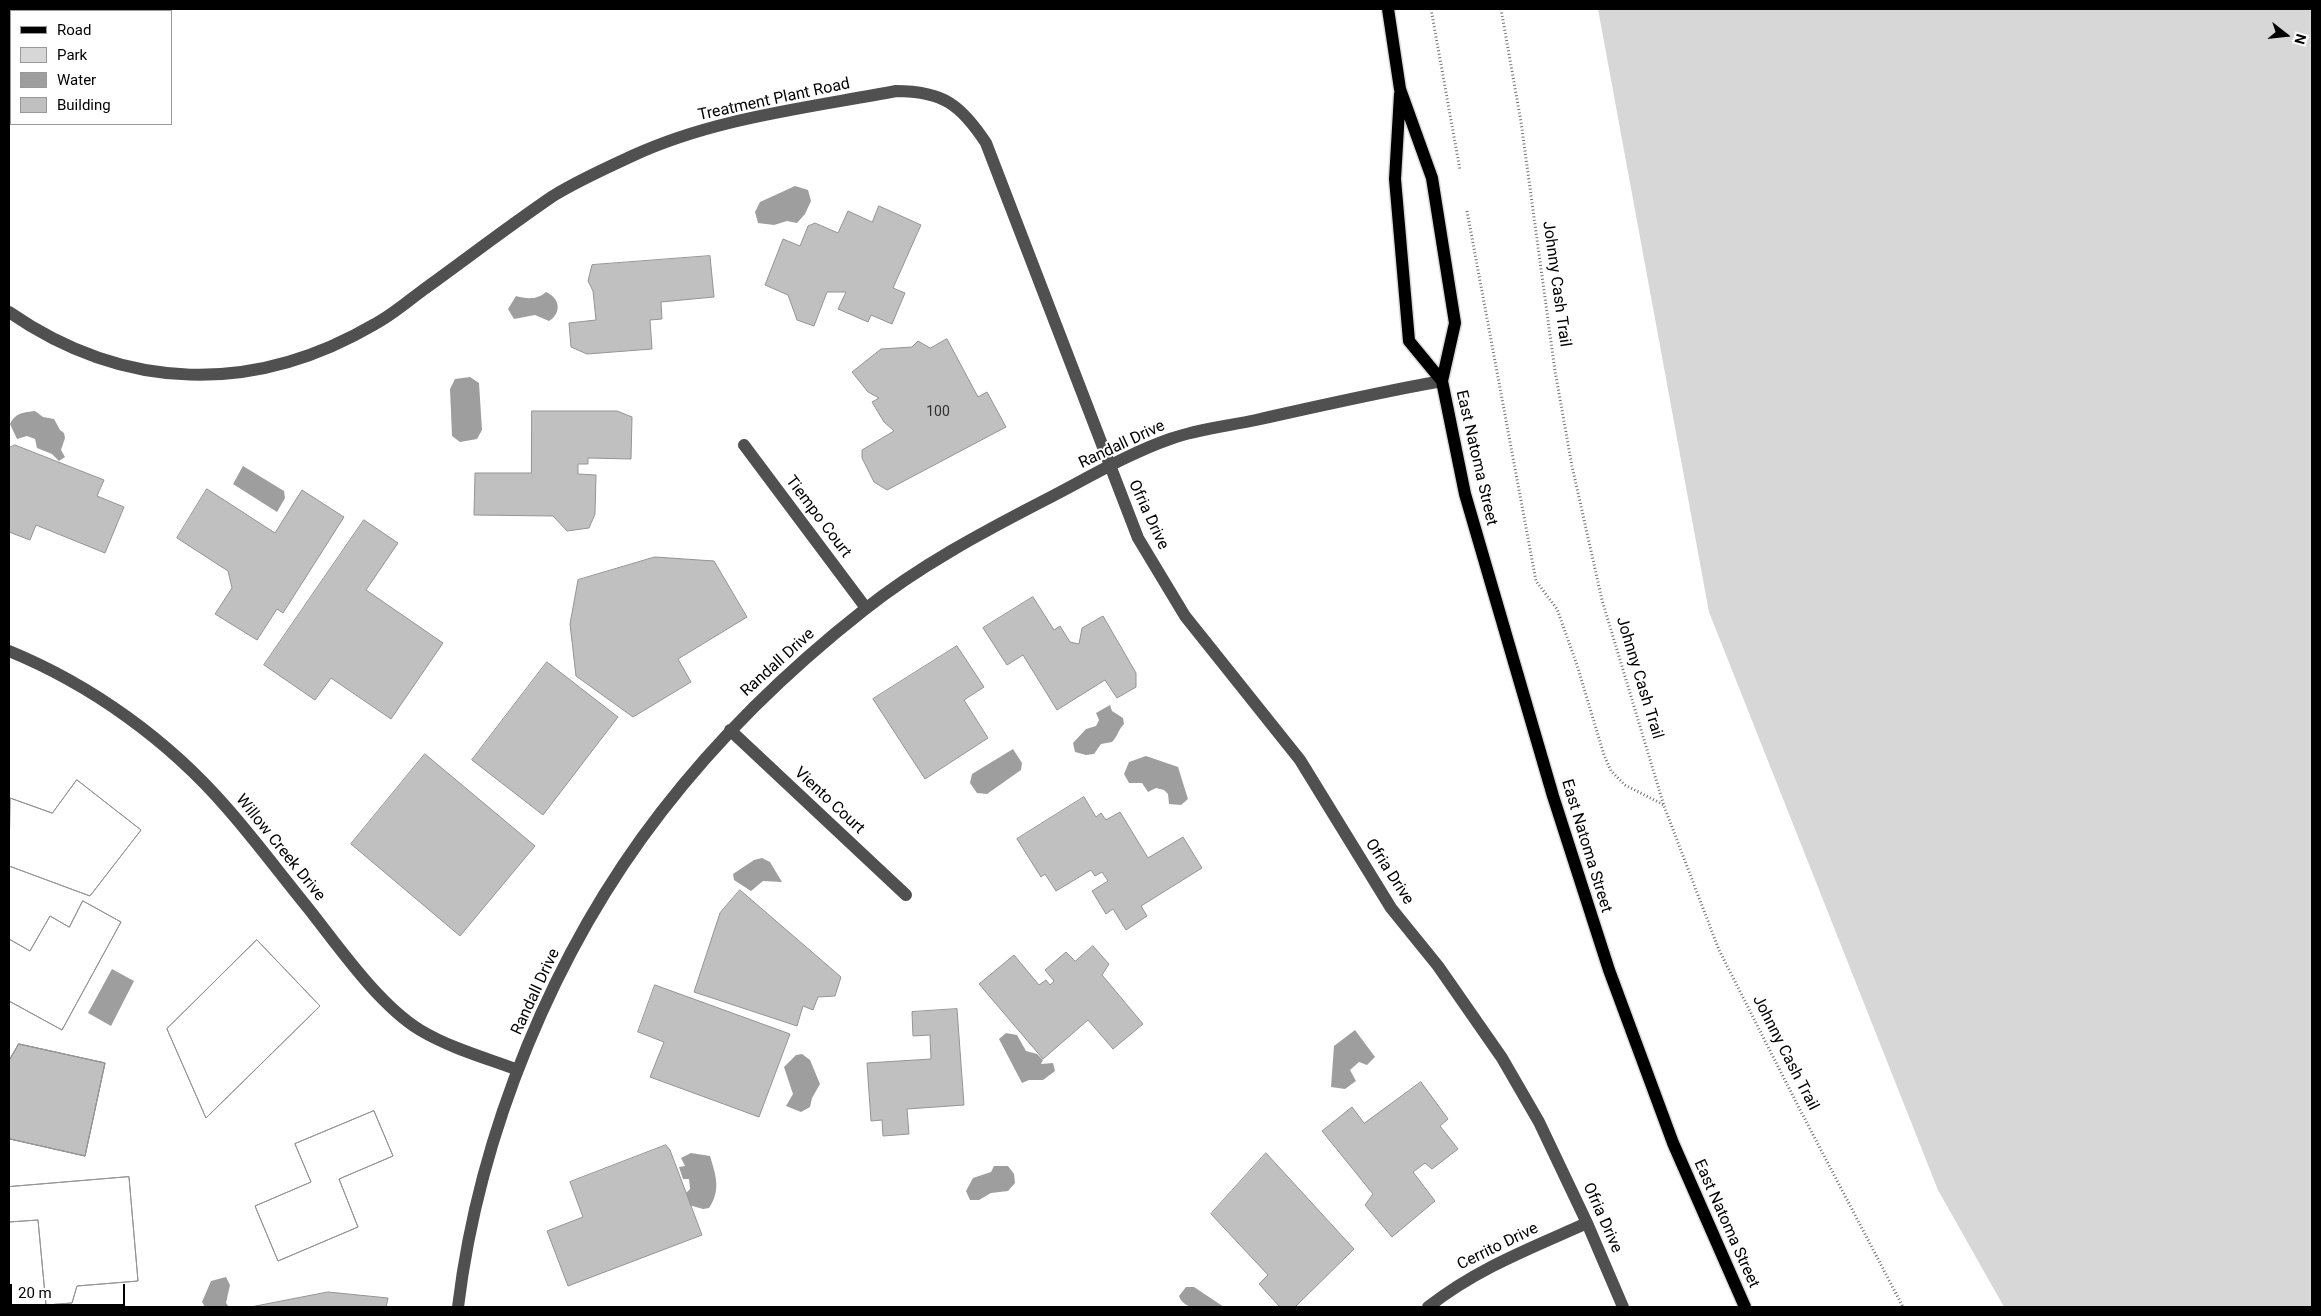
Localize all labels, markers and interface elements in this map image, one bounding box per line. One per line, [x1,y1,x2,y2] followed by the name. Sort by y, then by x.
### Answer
[10,10,172,125] legend
[2261,10,2311,60] north arrow
[57,21,91,39] text: Road
[2291,32,2309,46] text: N
[57,46,87,64] text: Park
[57,71,96,89] text: Water
[696,75,852,125] street label: Treatment Plant Road
[57,96,111,114] text: Building
[1538,220,1574,348] street label: Johnny Cash Trail
[1451,388,1501,528] street label: East Natoma Street
[926,404,950,420] house number: 100
[1076,417,1168,473] street label: Randall Drive
[781,472,855,562] street label: Tiempo Court
[1124,477,1172,553] street label: Ofria Drive
[1611,615,1667,741] street label: Johnny Cash Trail
[737,625,819,701] street label: Randall Drive
[790,764,868,838] street label: Viento Court
[1557,777,1615,915] street label: East Natoma Street
[231,791,329,905] street label: Willow Creek Drive
[1361,836,1417,908] street label: Ofria Drive
[508,946,564,1038] street label: Randall Drive
[1748,992,1822,1114] street label: Johnny Cash Trail
[1689,1157,1763,1291] street label: East Natoma Street
[1578,1180,1626,1256] street label: Ofria Drive
[1454,1219,1542,1275] street label: Cerrito Drive
[12,1274,128,1306] scale bar
[18,1284,52,1302] text: 20 m

